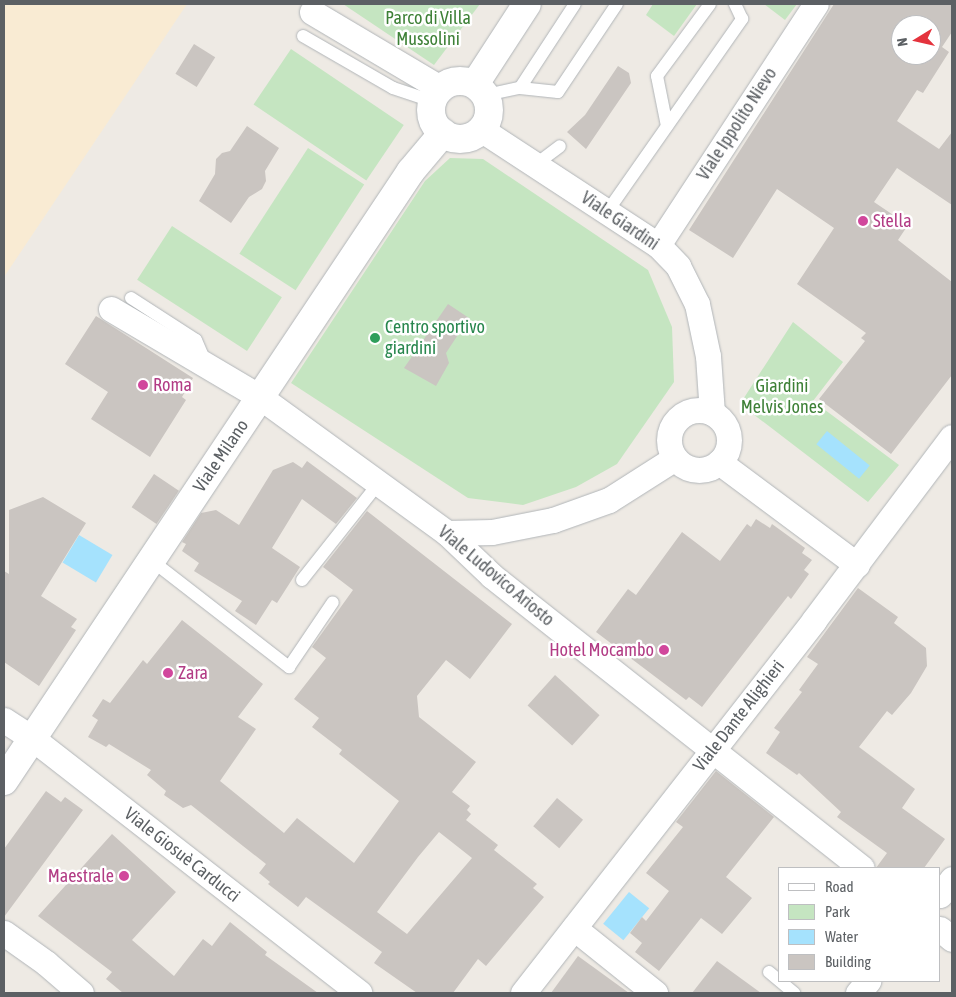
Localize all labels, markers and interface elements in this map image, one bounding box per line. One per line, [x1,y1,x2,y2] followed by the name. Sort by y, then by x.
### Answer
[385,8,471,50] park label: Parco di Villa Mussolini
[891,15,941,65] north arrow
[894,37,911,48] text: N
[693,64,781,184] street label: Viale Ippolito Nievo
[577,187,663,255] street label: Viale Giardini
[873,210,912,232] place label: Stella
[857,215,869,227] marker: Stella
[385,317,485,359] place label: Centro sportivo giardini
[369,332,381,344] marker: Centro sportivo giardini
[153,374,192,396] place label: Roma
[741,376,823,418] park label: Giardini Melvis Jones
[137,379,149,391] marker: Roma
[189,416,253,496] street label: Viale Milano
[434,521,558,631] street label: Viale Ludovico Ariosto
[549,639,654,661] place label: Hotel Mocambo
[658,644,670,656] marker: Hotel Mocambo
[689,656,789,776] street label: Viale Dante Alighieri
[178,662,208,684] place label: Zara
[162,667,174,679] marker: Zara
[120,803,244,907] street label: Viale Giosuè Carducci
[48,865,114,887] place label: Maestrale
[778,867,941,982] legend
[118,870,130,882] marker: Maestrale
[825,878,854,895] text: Road
[825,903,850,920] text: Park
[825,928,858,945] text: Water
[825,953,871,970] text: Building

